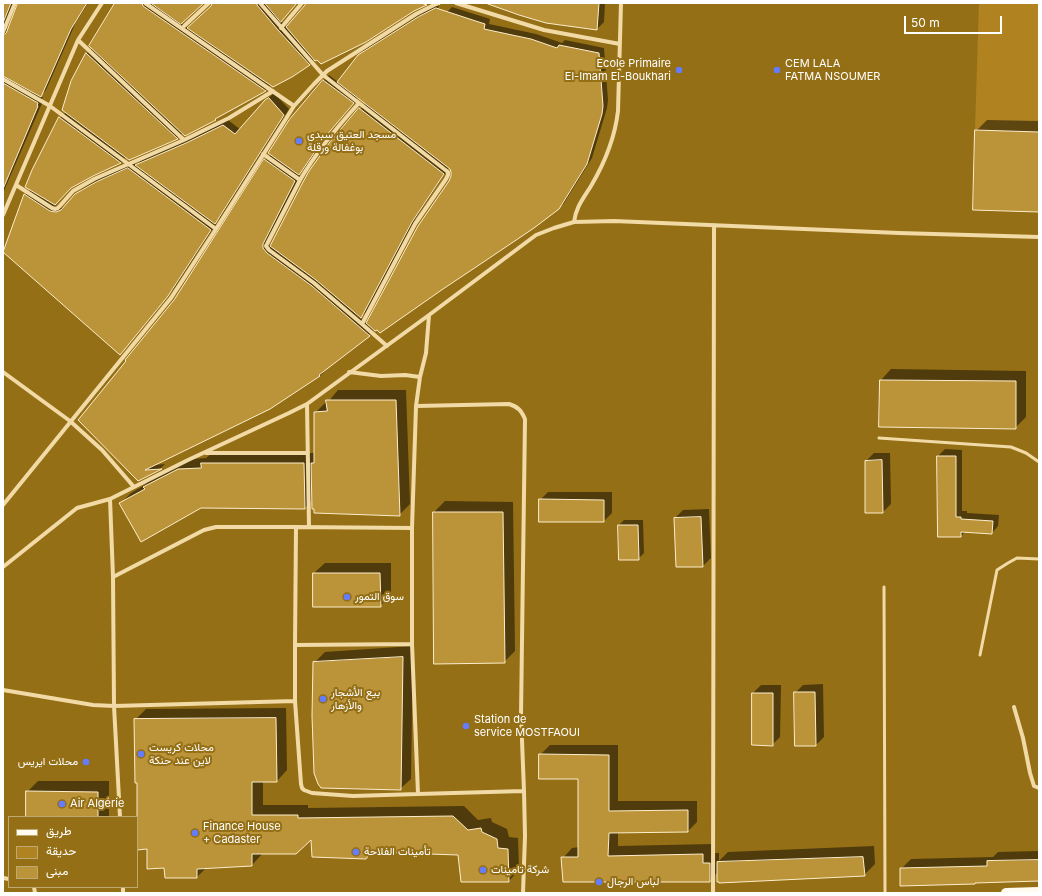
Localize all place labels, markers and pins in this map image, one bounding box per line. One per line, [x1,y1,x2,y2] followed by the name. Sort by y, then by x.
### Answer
[565,57,671,83] place label: Ecole Primaire El-Imam El-Boukhari
[785,57,880,83] place label: CEM LALA FATMA NSOUMER
[674,65,684,75] marker: Ecole Primaire El-Imam El-Boukhari
[772,65,782,75] marker: CEM LALA FATMA NSOUMER
[307,128,396,154] place label: مسجد العتيق سبدي بوغفالة ورقلة
[294,136,304,146] marker: مسجد العتيق سبدي بوغفالة ورقلة
[355,590,404,604] place label: سوق التمور
[342,592,352,602] marker: سوق التمور
[331,686,380,712] place label: بيع الأشجار والأزهار
[318,694,328,704] marker: بيع الأشجار والأزهار
[474,713,580,739] place label: Station de service MOSTFAOUI
[461,721,471,731] marker: Station de service MOSTFAOUI
[149,741,214,767] place label: محلات كريست لاين عند حنكة
[136,749,146,759] marker: محلات كريست لاين عند حنكة
[18,755,78,769] place label: محلات ايريس
[81,757,91,767] marker: محلات ايريس
[70,797,124,811] place label: Air Algérie
[57,799,67,809] marker: Air Algérie
[203,820,281,846] place label: Finance House + Cadaster
[190,828,200,838] marker: Finance House + Cadaster
[364,845,431,859] place label: تأمينات الفلاحة
[351,847,361,857] marker: تأمينات الفلاحة
[491,863,549,877] place label: شركة تامينات
[478,865,488,875] marker: شركة تامينات
[607,875,659,889] place label: لباس الرجال
[594,877,604,887] marker: لباس الرجال

